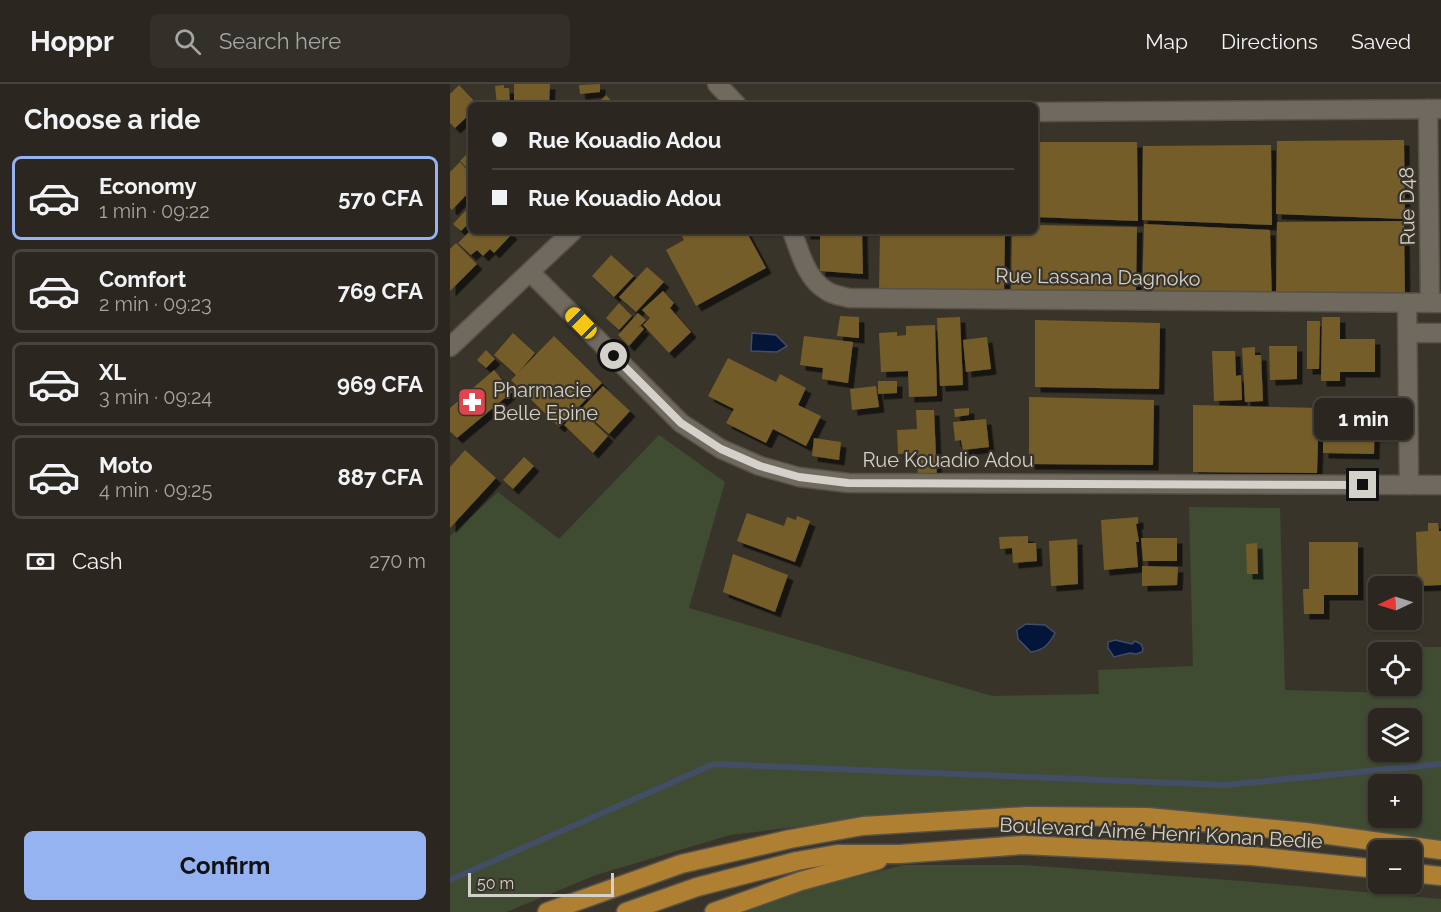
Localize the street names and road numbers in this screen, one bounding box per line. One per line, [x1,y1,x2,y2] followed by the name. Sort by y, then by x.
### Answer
[1394,166,1420,246] street label: Rue D48
[995,263,1201,291] street label: Rue Lassana Dagnoko
[862,448,1034,472] street label: Rue Kouadio Adou
[999,813,1323,853] street label: Boulevard Aimé Henri Konan Bedie

